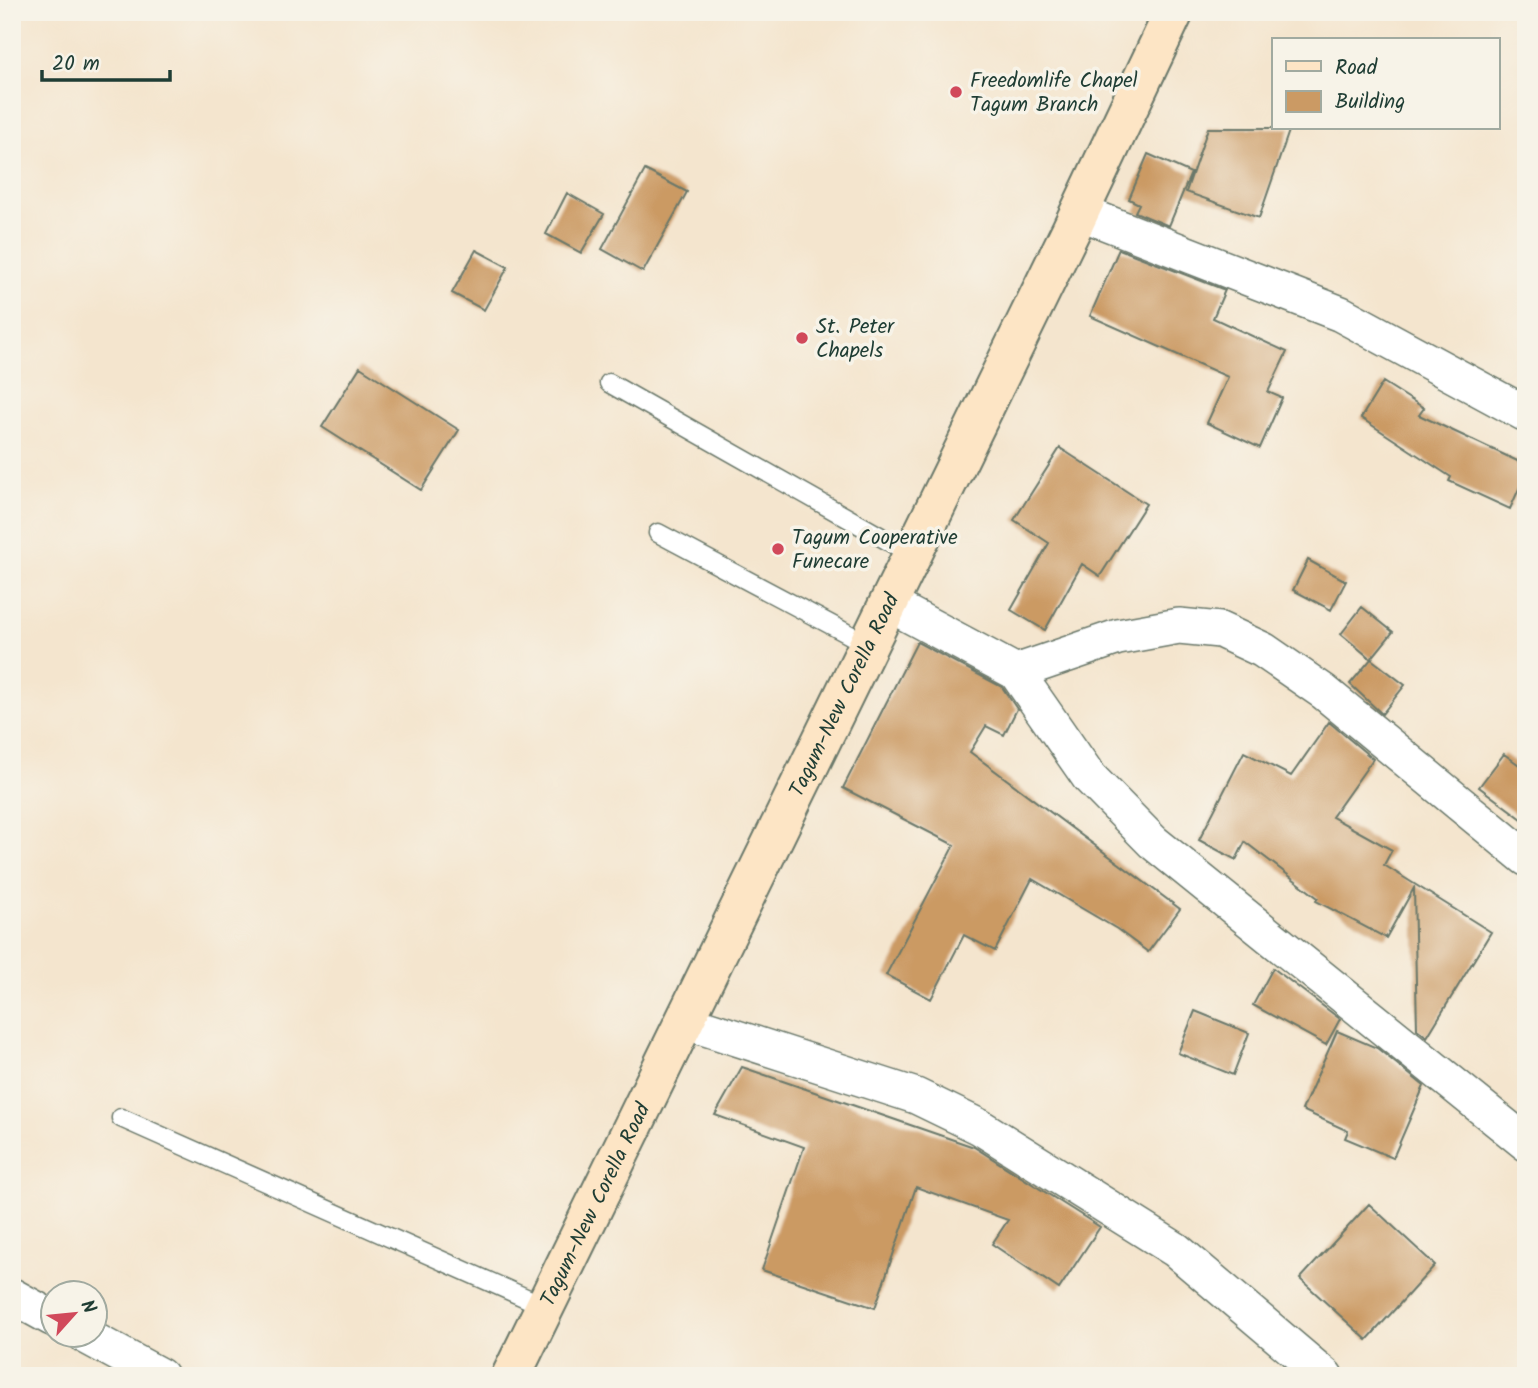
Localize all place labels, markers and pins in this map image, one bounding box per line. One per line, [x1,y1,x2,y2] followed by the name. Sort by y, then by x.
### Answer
[970,65,1138,122] place label: Freedomlife Chapel Tagum Branch
[948,84,964,100] marker: Freedomlife Chapel Tagum Branch
[816,311,895,368] place label: St. Peter Chapels
[794,330,810,346] marker: St. Peter Chapels
[792,522,958,579] place label: Tagum Cooperative Funecare
[770,541,786,557] marker: Tagum Cooperative Funecare

